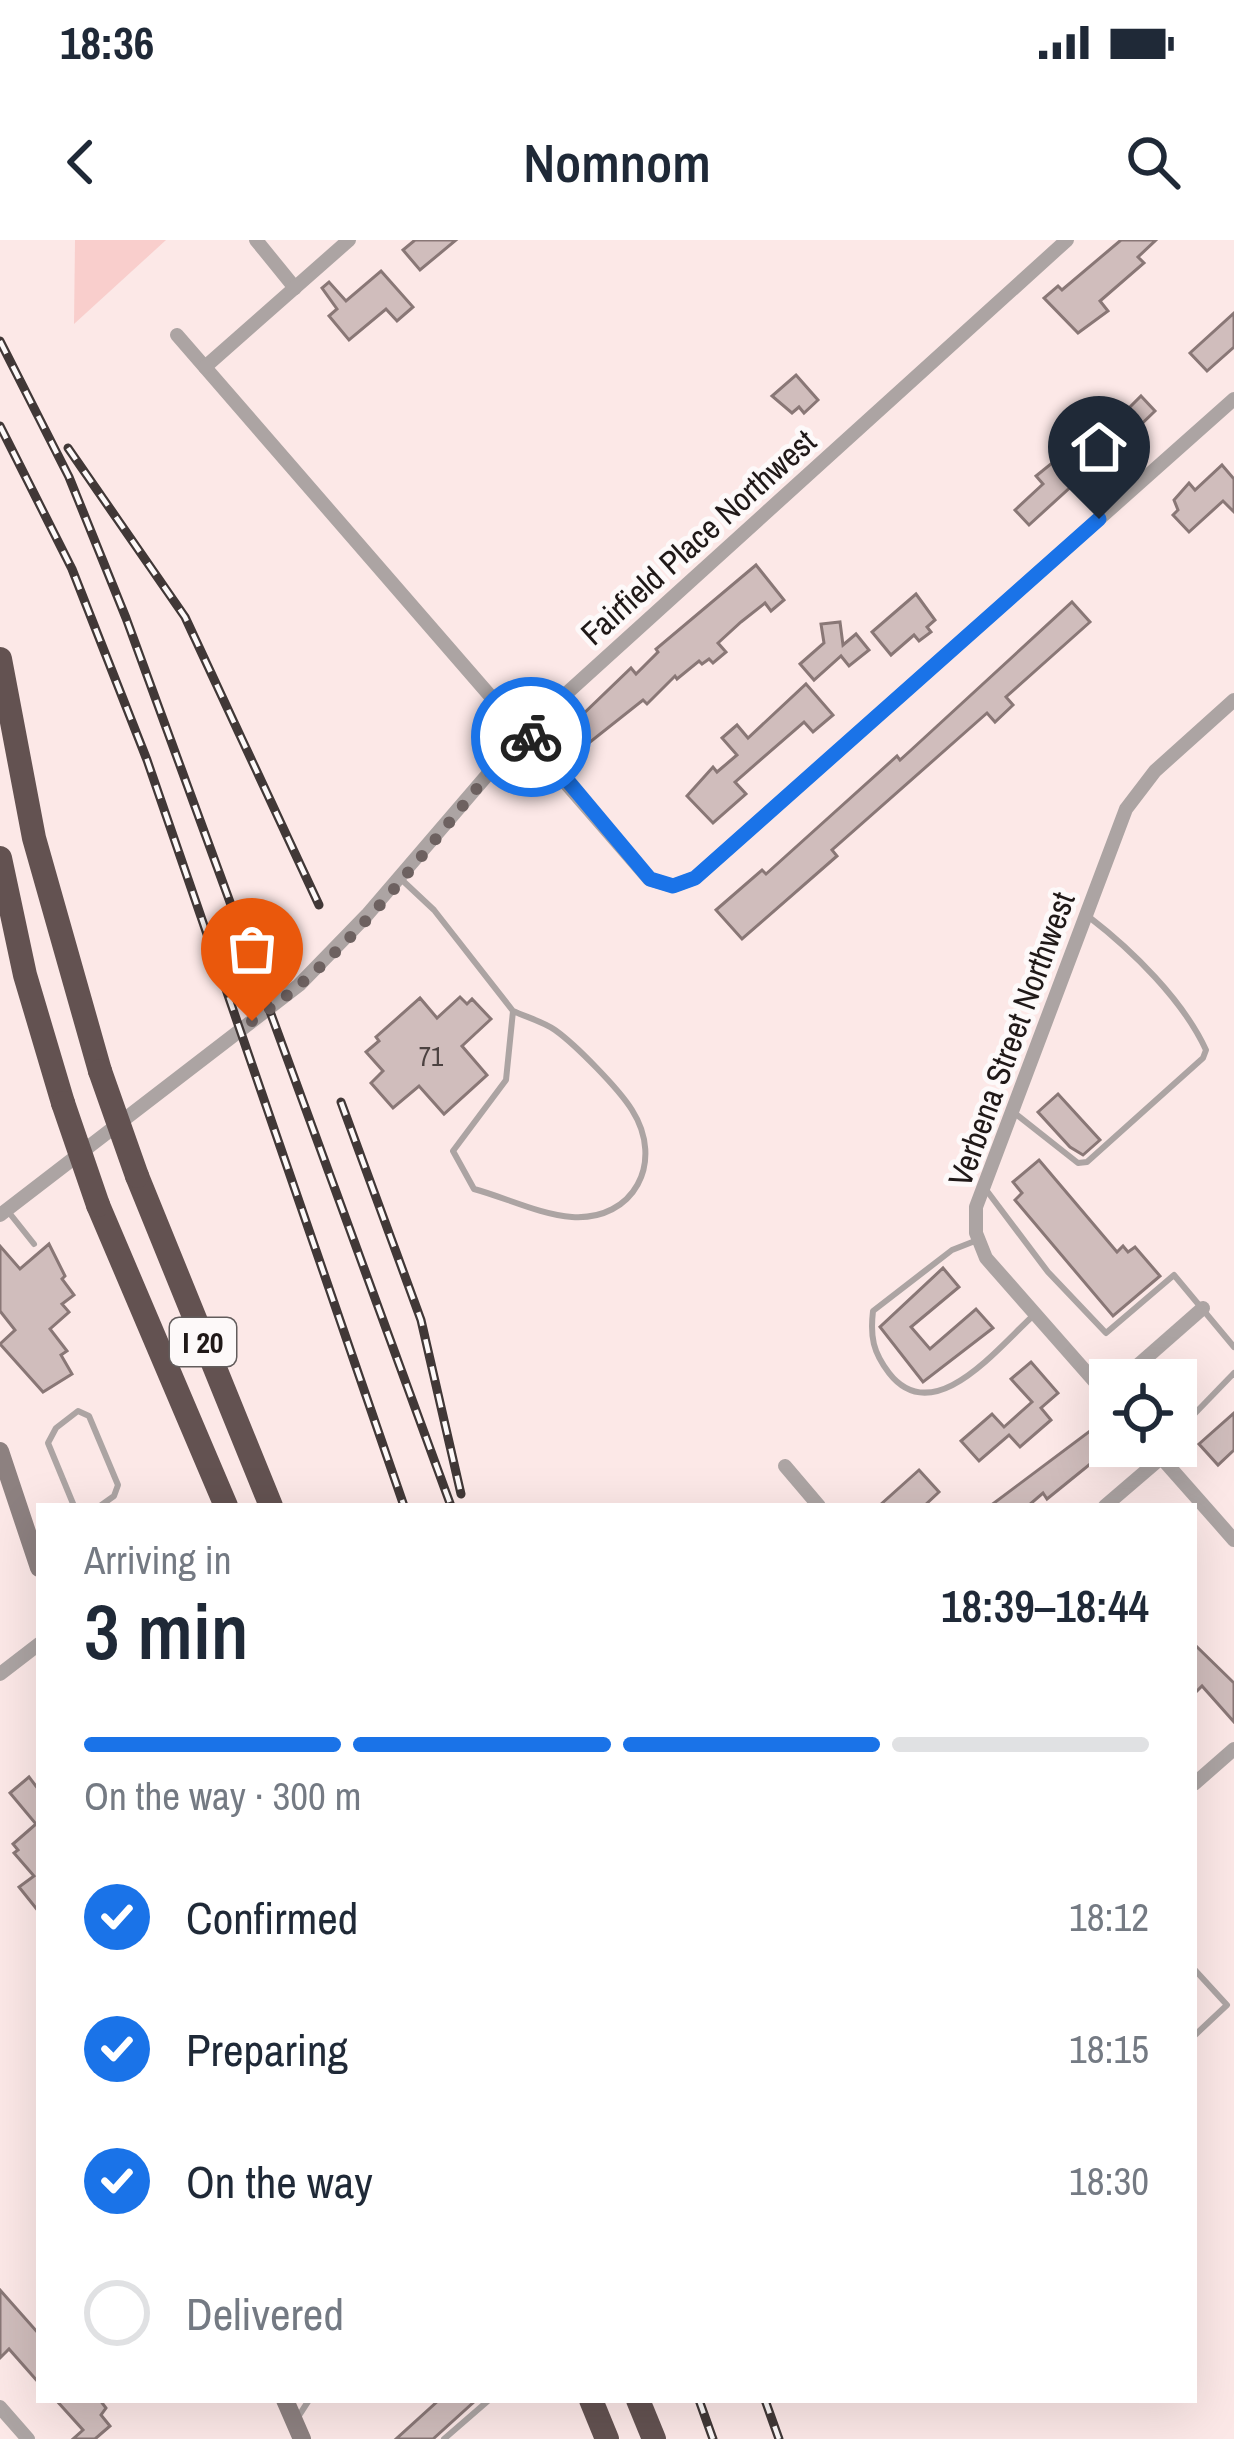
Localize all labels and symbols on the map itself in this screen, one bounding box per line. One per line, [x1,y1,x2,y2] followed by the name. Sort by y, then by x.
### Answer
[1048,396,1150,519] pin
[571,419,825,655] street label: Fairfield Place Northwest
[471,677,591,797] courier
[937,886,1085,1192] street label: Verbena Street Northwest
[201,898,303,1021] pin
[419,1038,444,1074] house number: 71
[170,1318,236,1366] road number: I 20

